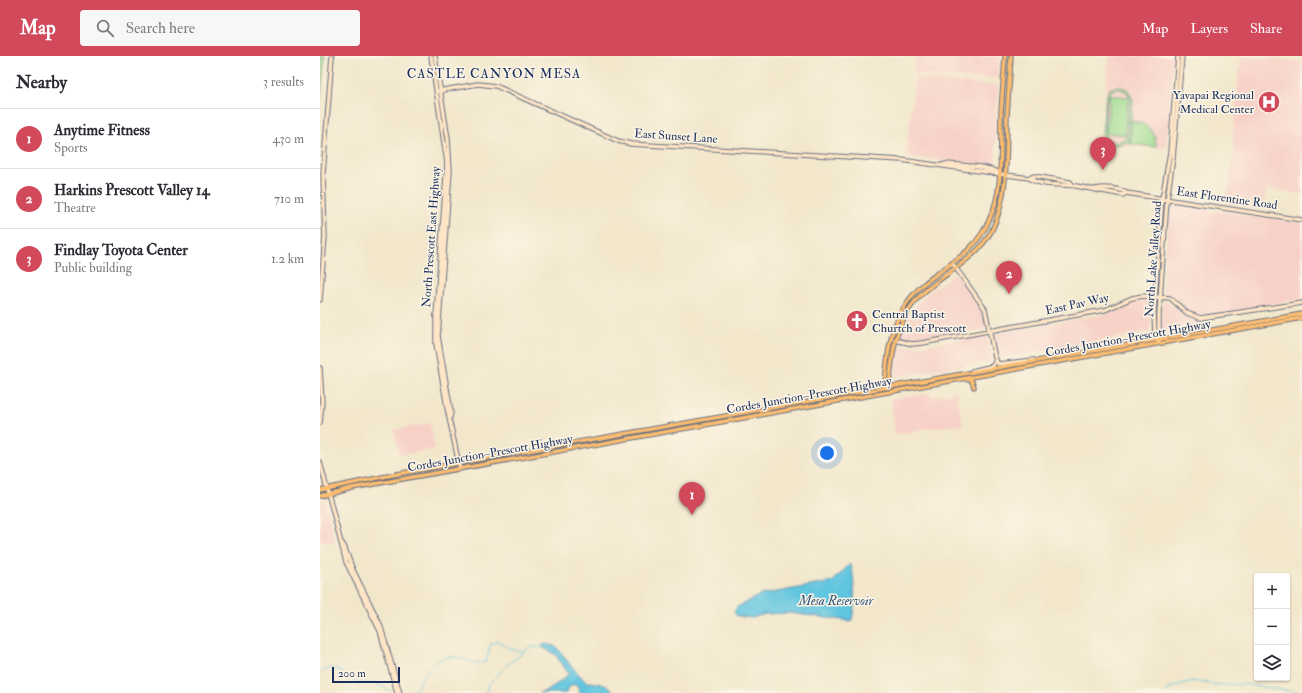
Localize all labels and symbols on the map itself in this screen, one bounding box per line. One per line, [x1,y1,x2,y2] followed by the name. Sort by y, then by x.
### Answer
[407,66,581,82] district label: CASTLE CANYON MESA
[1173,88,1255,117] place label: Yavapai Regional Medical Center
[1256,89,1282,115] hospital icon: Yavapai Regional Medical Center
[634,126,718,147] street label: East Sunset Lane
[1090,137,1116,170] pin: 3
[419,165,444,308] street label: North Prescott East Highway
[1175,184,1279,213] street label: East Florentine Road
[1142,200,1165,318] street label: North Lake Valley Road
[996,261,1022,294] pin: 2
[1044,290,1111,319] street label: East Pav Way
[872,307,966,336] place label: Central Baptist Churtch of Prescott
[844,308,870,334] church icon: Central Baptist Churtch of Prescott
[1044,316,1212,360] street label: Cordes Junction–Prescott Highway
[725,373,893,417] street label: Cordes Junction–Prescott Highway
[406,431,574,475] street label: Cordes Junction–Prescott Highway
[817,443,837,463] your location
[679,482,705,515] pin: 1
[798,593,875,609] water label: Mesa Reservoir
[332,665,400,684] scale bar

